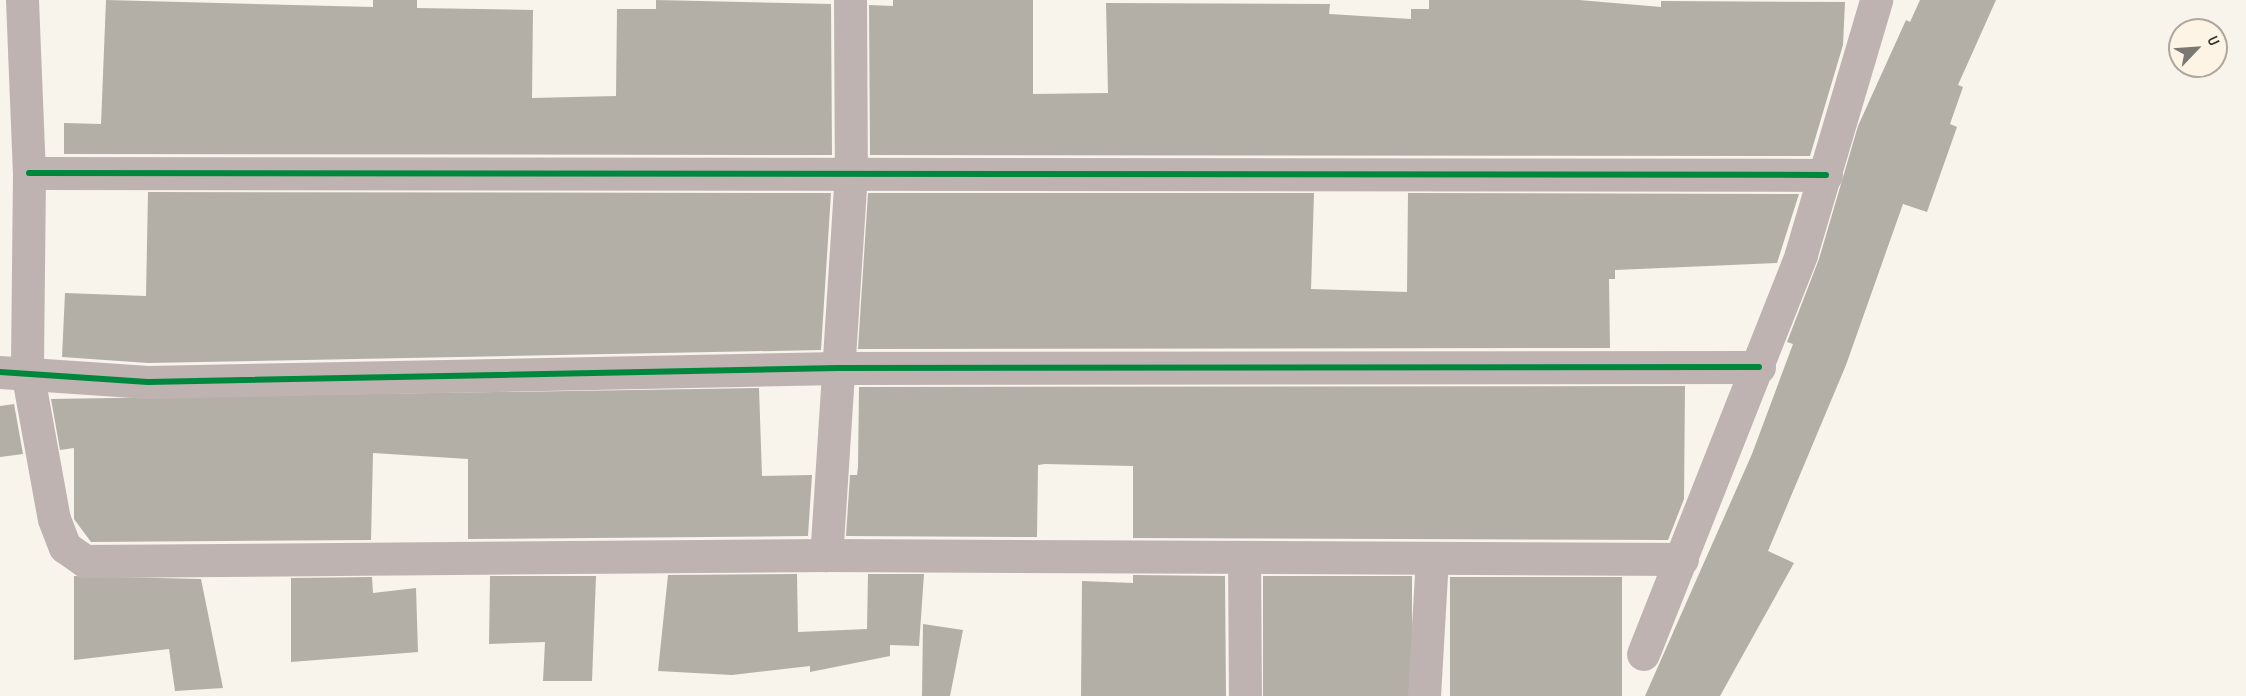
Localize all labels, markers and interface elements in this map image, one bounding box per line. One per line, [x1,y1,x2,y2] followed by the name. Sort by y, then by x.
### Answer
[2168,18,2228,78] north arrow
[2203,33,2223,49] text: U

